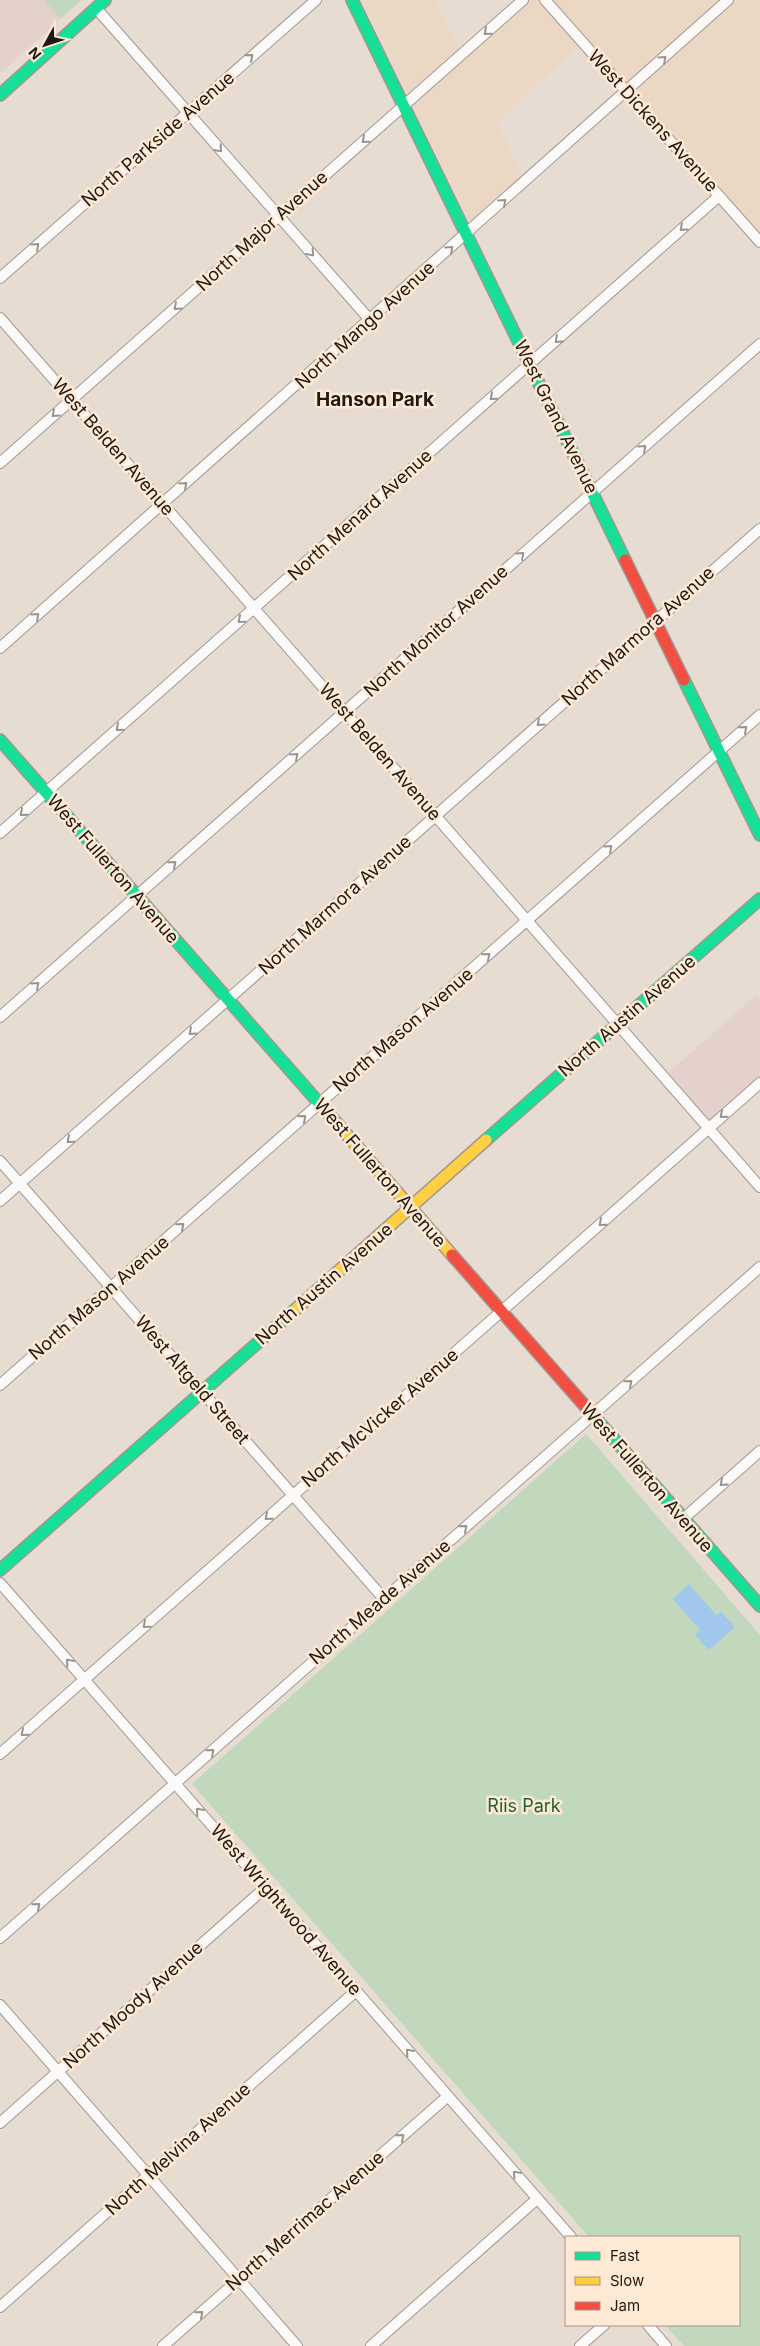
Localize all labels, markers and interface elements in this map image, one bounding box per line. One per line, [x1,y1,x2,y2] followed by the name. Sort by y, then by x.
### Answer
[20,20,70,70] north arrow
[483,26,492,35] one-way arrow
[25,44,45,63] text: N
[584,45,723,196] street label: West Dickens Avenue
[245,54,254,63] one-way arrow
[657,56,666,65] one-way arrow
[77,67,238,211] street label: North Parkside Avenue
[362,134,371,143] one-way arrow
[214,143,223,152] one-way arrow
[192,166,332,295] street label: North Major Avenue
[497,199,506,208] one-way arrow
[680,222,689,231] one-way arrow
[31,242,40,251] one-way arrow
[444,246,453,255] one-way arrow
[305,247,314,256] one-way arrow
[291,257,439,393] street label: North Mango Avenue
[173,301,182,310] one-way arrow
[555,334,564,343] one-way arrow
[510,337,603,497] street label: West Grand Avenue
[48,374,179,520] street label: West Belden Avenue
[316,388,434,411] district label: Hanson Park
[490,391,499,400] one-way arrow
[51,409,60,418] one-way arrow
[283,444,436,585] street label: North Menard Avenue
[638,445,647,454] one-way arrow
[179,482,188,491] one-way arrow
[516,552,525,561] one-way arrow
[359,560,512,701] street label: North Monitor Avenue
[557,562,718,710] street label: North Marmora Avenue
[31,613,40,622] one-way arrow
[237,615,246,624] one-way arrow
[315,679,446,825] street label: West Belden Avenue
[537,718,546,727] one-way arrow
[116,722,125,731] one-way arrow
[738,726,747,735] one-way arrow
[289,753,298,762] one-way arrow
[43,790,184,947] street label: West Fullerton Avenue
[20,807,29,815] one-way arrow
[254,831,415,979] street label: North Marmora Avenue
[603,844,612,853] one-way arrow
[168,861,177,870] one-way arrow
[554,950,700,1081] street label: North Austin Avenue
[481,953,490,961] one-way arrow
[328,963,477,1096] street label: North Mason Avenue
[31,982,40,991] one-way arrow
[188,1026,197,1035] one-way arrow
[310,1094,451,1251] street label: West Fullerton Avenue
[720,1109,729,1118] one-way arrow
[297,1115,306,1124] one-way arrow
[66,1134,75,1143] one-way arrow
[598,1217,607,1226] one-way arrow
[251,1218,397,1349] street label: North Austin Avenue
[175,1223,184,1232] one-way arrow
[24,1231,173,1364] street label: North Mason Avenue
[131,1311,254,1448] street label: West Altgeld Street
[297,1344,462,1491] street label: North McVicker Avenue
[623,1380,632,1389] one-way arrow
[577,1399,718,1556] street label: West Fullerton Avenue
[720,1477,729,1486] one-way arrow
[265,1512,274,1520] one-way arrow
[458,1525,467,1534] one-way arrow
[305,1535,454,1669] street label: North Meade Avenue
[143,1619,152,1628] one-way arrow
[66,1658,75,1667] one-way arrow
[21,1727,30,1736] one-way arrow
[205,1749,214,1758] one-way arrow
[487,1795,561,1816] park label: Riis Park
[196,1807,205,1816] one-way arrow
[206,1820,366,1999] street label: West Wrightwood Avenue
[31,1902,40,1911] one-way arrow
[59,1936,207,2073] street label: North Moody Avenue
[406,2048,415,2057] one-way arrow
[101,2078,254,2219] street label: North Melvina Avenue
[395,2134,404,2143] one-way arrow
[221,2146,388,2295] street label: North Merrimac Avenue
[513,2171,522,2180] one-way arrow
[565,2236,740,2326] legend
[610,2246,640,2265] text: Fast
[610,2271,644,2290] text: Slow
[610,2296,640,2315] text: Jam
[194,2311,203,2320] one-way arrow

